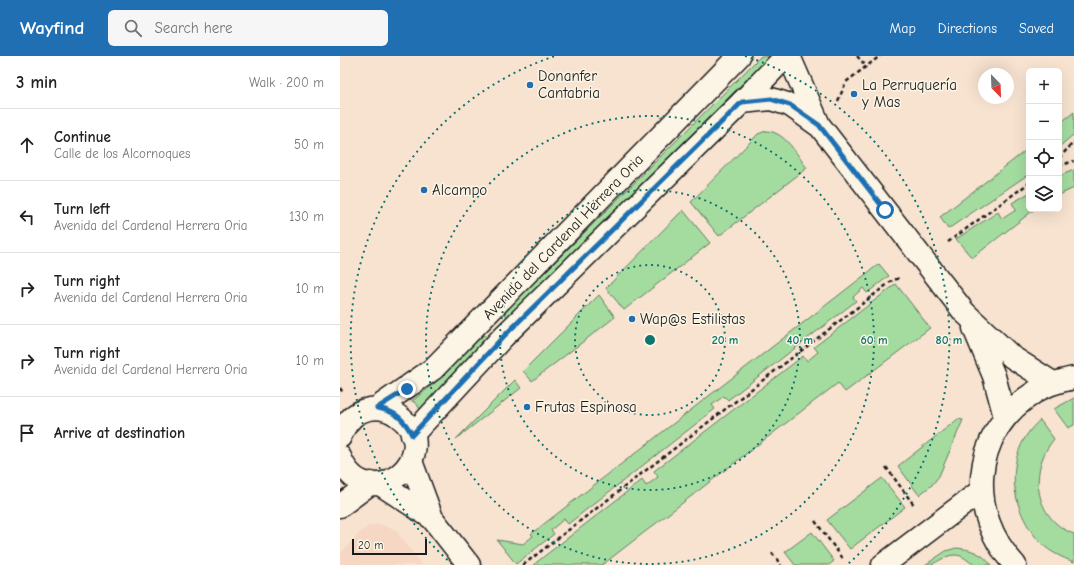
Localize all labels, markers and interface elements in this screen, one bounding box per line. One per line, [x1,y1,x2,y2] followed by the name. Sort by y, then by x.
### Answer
[108,10,388,46] search box
[20,17,84,39] text: Wayfind
[122,17,144,39] icon: search
[154,19,233,37] text: Search here
[889,20,916,37] text: Map
[938,20,997,37] text: Directions
[1019,20,1054,37] text: Saved
[538,67,600,102] place label: Donanfer Cantabria
[978,68,1014,104] north arrow
[1026,68,1062,212] map controls
[1026,68,1062,104] button: +
[16,73,57,92] text: 3 min
[249,75,324,90] text: Walk · 200 m
[861,76,957,111] place label: La Perruquería y Mas
[525,80,535,90] marker: Donanfer Cantabria
[849,89,859,99] marker: La Perruquería y Mas
[1026,104,1062,140] button: −
[54,128,111,146] text: Continue
[16,134,38,156] icon: ahead
[294,137,324,152] text: 50 m
[1026,140,1062,176] button: locate
[54,146,190,161] text: Calle de los Alcornoques
[479,150,647,324] street label: Avenida del Cardenal Herrera Oria
[1026,176,1062,212] button: layers
[432,181,487,199] place label: Alcampo
[419,185,429,195] marker: Alcampo
[54,200,110,218] text: Turn left
[876,201,894,219] route start
[16,206,38,228] icon: left
[289,209,324,224] text: 130 m
[54,218,248,233] text: Avenida del Cardenal Herrera Oria
[54,272,120,290] text: Turn right
[16,278,38,300] icon: right
[296,281,324,296] text: 10 m
[54,290,248,305] text: Avenida del Cardenal Herrera Oria
[640,310,745,328] place label: Wap@s Estilistas
[627,314,637,324] marker: Wap@s Estilistas
[643,333,657,347] centre of rings
[712,333,738,347] text: 20 m
[787,333,813,347] text: 40 m
[861,333,887,347] text: 60 m
[936,333,962,347] text: 80 m
[54,344,120,362] text: Turn right
[16,350,38,372] icon: right
[296,353,324,368] text: 10 m
[54,362,248,377] text: Avenida del Cardenal Herrera Oria
[398,380,416,398] route end
[535,398,637,416] place label: Frutas Espinosa
[522,402,532,412] marker: Frutas Espinosa
[16,422,38,444] icon: arrive
[54,424,185,442] text: Arrive at destination
[352,537,427,556] scale bar
[358,539,383,552] text: 20 m

